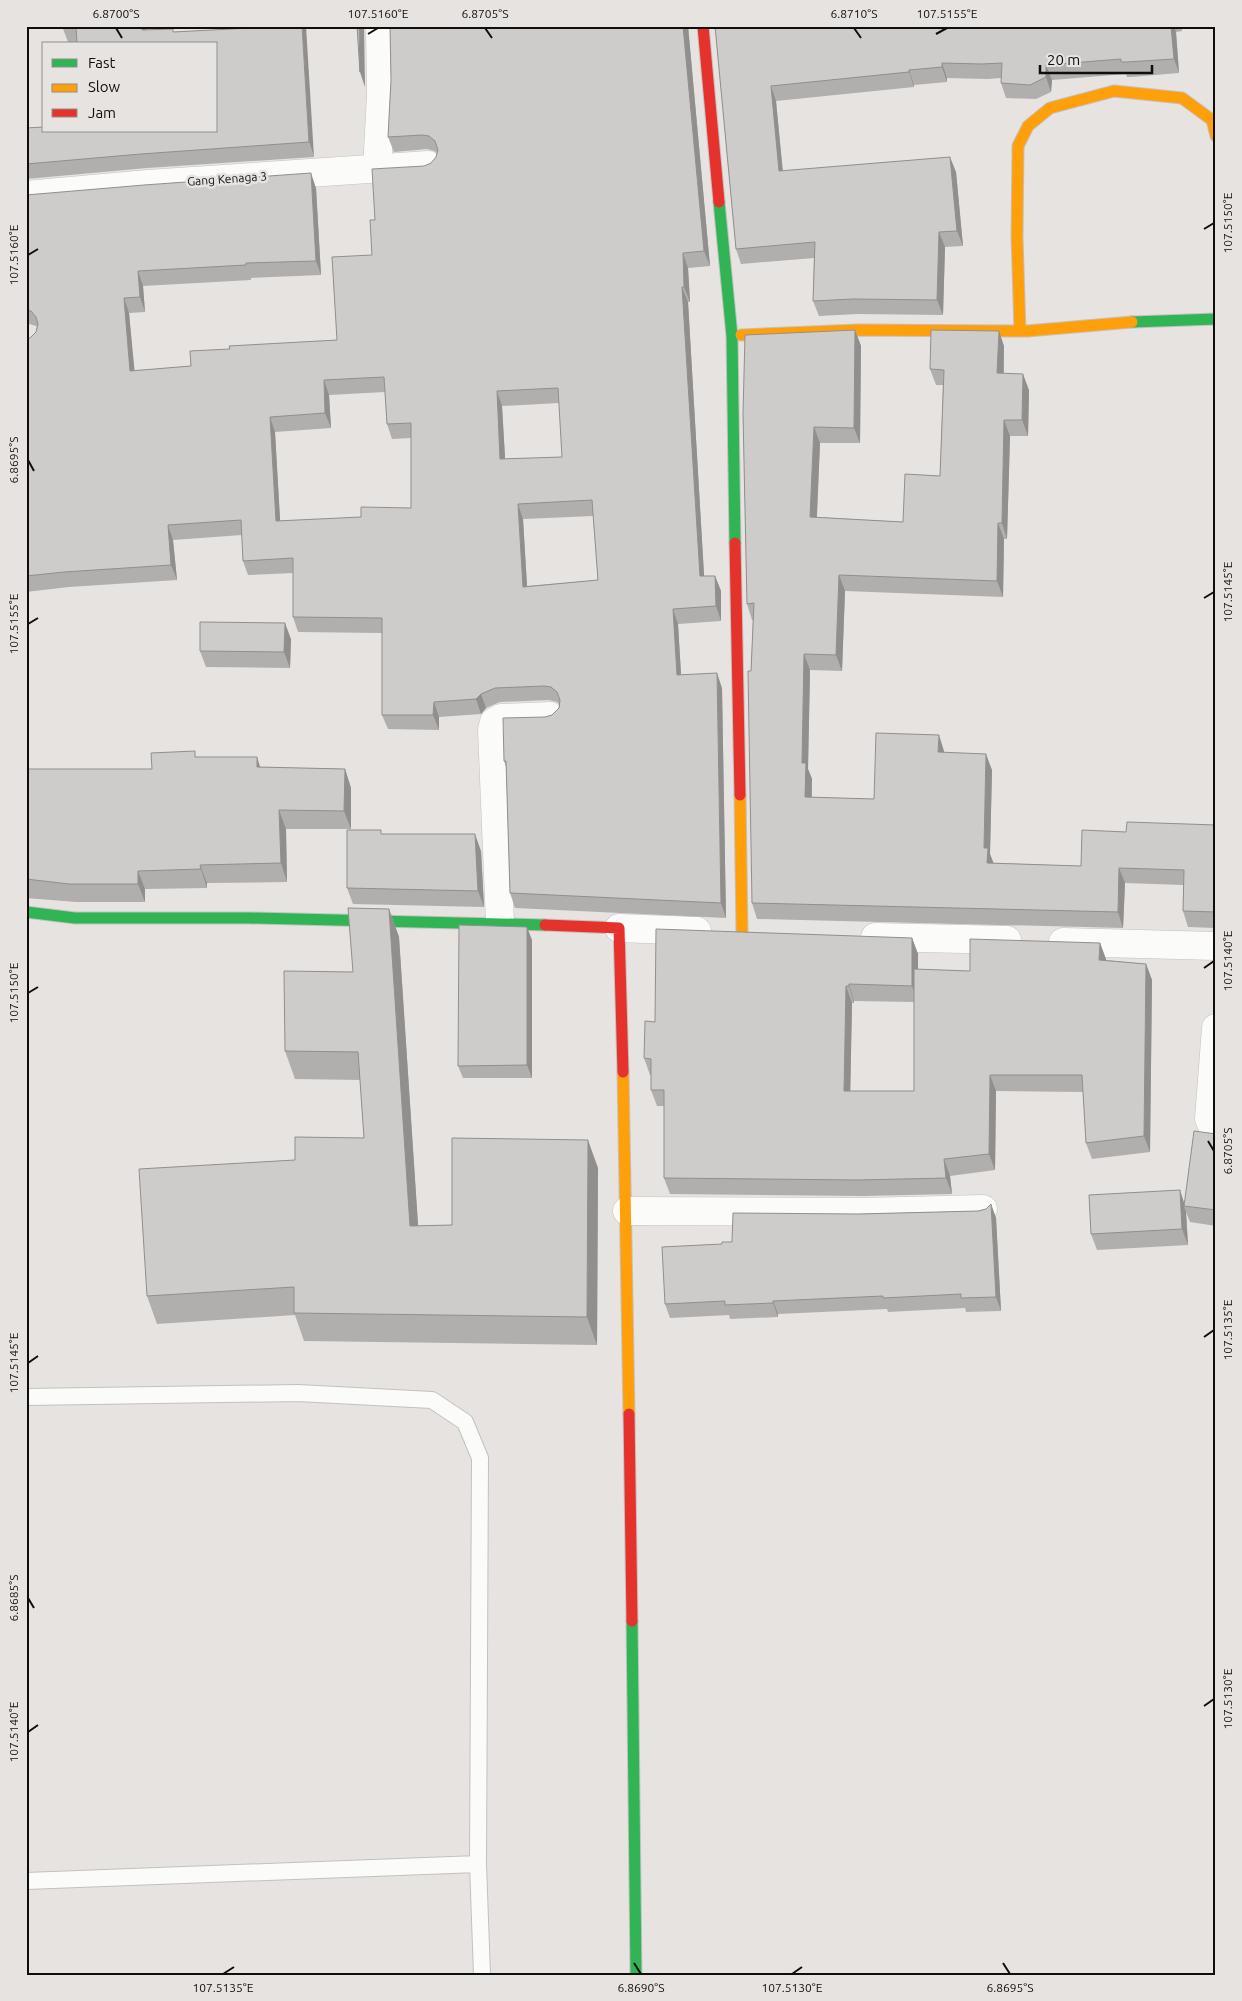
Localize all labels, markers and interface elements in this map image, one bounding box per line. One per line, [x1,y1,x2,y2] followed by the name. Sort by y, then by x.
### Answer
[93,7,139,20] text: 6.8700°S
[348,7,409,20] text: 107.5160°E
[462,7,508,20] text: 6.8705°S
[831,7,877,20] text: 6.8710°S
[917,7,978,20] text: 107.5155°E
[42,42,218,132] legend
[1040,42,1152,74] scale bar
[1047,51,1080,68] text: 20 m
[88,54,116,71] text: Fast
[88,78,121,95] text: Slow
[88,104,116,121] text: Jam
[187,169,267,188] street label: Gang Kenaga 3
[1221,192,1234,253] text: 107.5150°E
[7,224,20,285] text: 107.5160°E
[7,437,20,483] text: 6.8695°S
[1221,561,1234,622] text: 107.5145°E
[7,593,20,654] text: 107.5155°E
[1221,930,1234,991] text: 107.5140°E
[7,962,20,1023] text: 107.5150°E
[1221,1128,1234,1174] text: 6.8705°S
[1221,1299,1234,1360] text: 107.5135°E
[7,1332,20,1393] text: 107.5145°E
[7,1575,20,1621] text: 6.8685°S
[1221,1668,1234,1729] text: 107.5130°E
[7,1701,20,1762] text: 107.5140°E
[193,1981,254,1994] text: 107.5135°E
[618,1981,664,1994] text: 6.8690°S
[762,1981,823,1994] text: 107.5130°E
[987,1981,1033,1994] text: 6.8695°S

